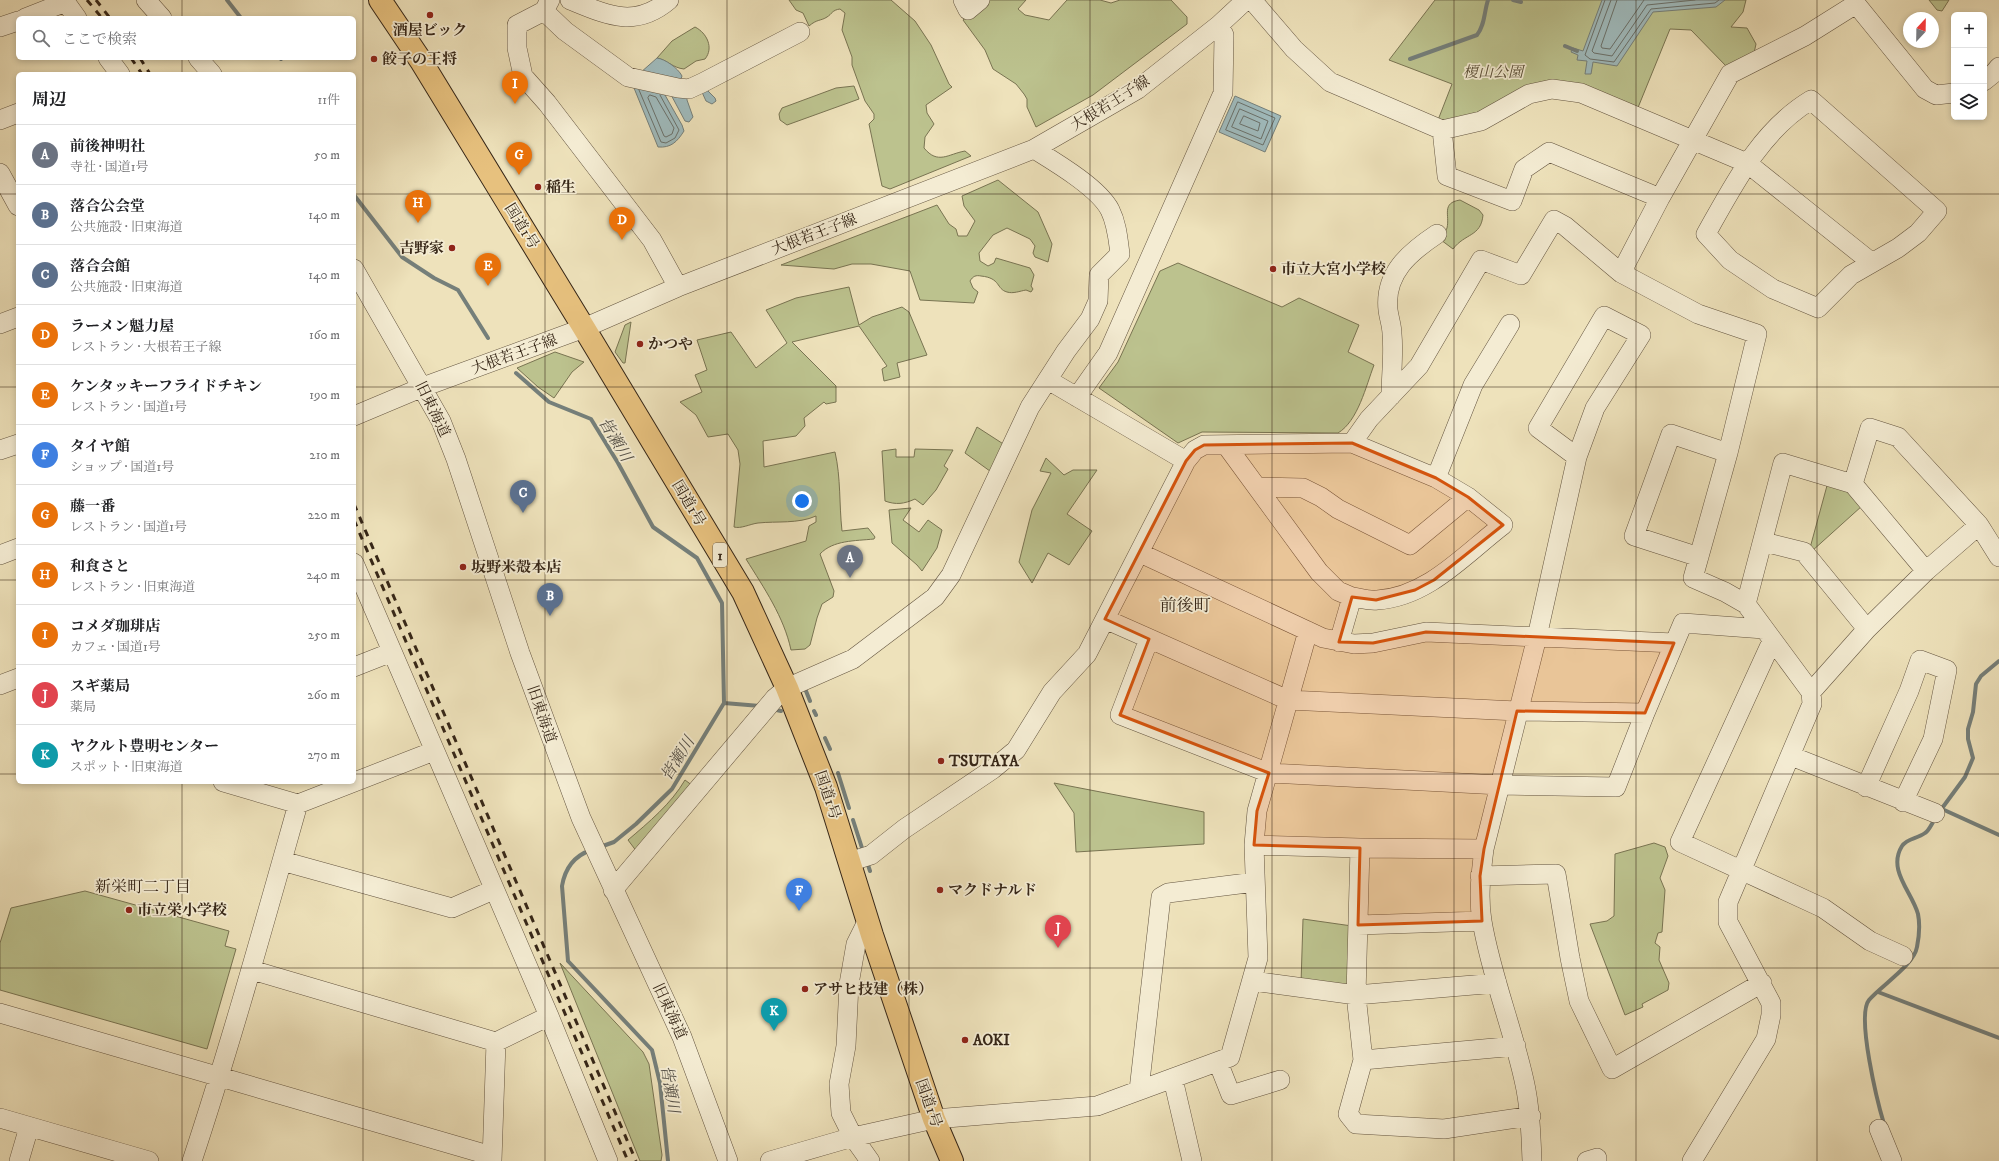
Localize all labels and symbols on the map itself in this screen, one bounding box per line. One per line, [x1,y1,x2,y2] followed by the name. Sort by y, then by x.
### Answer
[425,10,435,20] marker: 酒屋ビック
[1903,12,1939,48] north arrow
[393,21,467,40] place label: 酒屋ビック
[382,50,457,69] place label: 餃子の王将
[369,54,379,64] marker: 餃子の王将
[1463,63,1526,82] park label: 榎山公園
[502,71,528,104] pin: I
[1067,72,1153,135] street label: 大根若王子線
[506,142,532,175] pin: G
[546,178,576,197] place label: 稲生
[533,182,543,192] marker: 稲生
[405,190,431,223] pin: H
[500,200,543,253] street label: 国道1号
[609,207,635,240] pin: D
[769,209,860,259] street label: 大根若王子線
[399,239,444,258] place label: 吉野家
[447,243,457,253] marker: 吉野家
[475,253,501,286] pin: E
[1281,260,1386,279] place label: 市立大宮小学校
[1268,264,1278,274] marker: 市立大宮小学校
[469,330,560,379] street label: 大根若王子線
[648,335,693,354] place label: かつや
[635,339,645,349] marker: かつや
[411,378,454,440] street label: 旧東海道
[594,414,637,467] water label: 皆瀬川
[667,477,710,530] street label: 国道1号
[510,480,536,513] pin: C
[792,491,812,511] your location
[713,543,727,567] road number: 1
[837,545,863,578] pin: A
[471,558,561,577] place label: 坂野米殻本店
[458,562,468,572] marker: 坂野米殻本店
[537,583,563,616] pin: B
[1160,595,1211,617] district label: 前後町
[523,683,560,746] street label: 旧東海道
[657,731,700,784] water label: 皆瀬川
[948,752,1019,771] place label: TSUTAYA
[936,756,946,766] marker: TSUTAYA
[810,768,845,822] street label: 国道1号
[95,877,191,897] district label: 新栄町二丁目
[786,878,812,911] pin: F
[948,881,1037,900] place label: マクドナルド
[935,885,945,895] marker: マクドナルド
[137,901,227,920] place label: 市立栄小学校
[124,905,134,915] marker: 市立栄小学校
[1045,915,1071,948] pin: J
[648,980,691,1042] street label: 旧東海道
[813,980,933,999] place label: アサヒ技建（株）
[800,984,810,994] marker: アサヒ技建（株）
[761,998,787,1031] pin: K
[972,1031,1010,1050] place label: AOKI
[960,1035,970,1045] marker: AOKI
[656,1064,684,1116] water label: 皆瀬川
[911,1076,946,1130] street label: 国道1号

